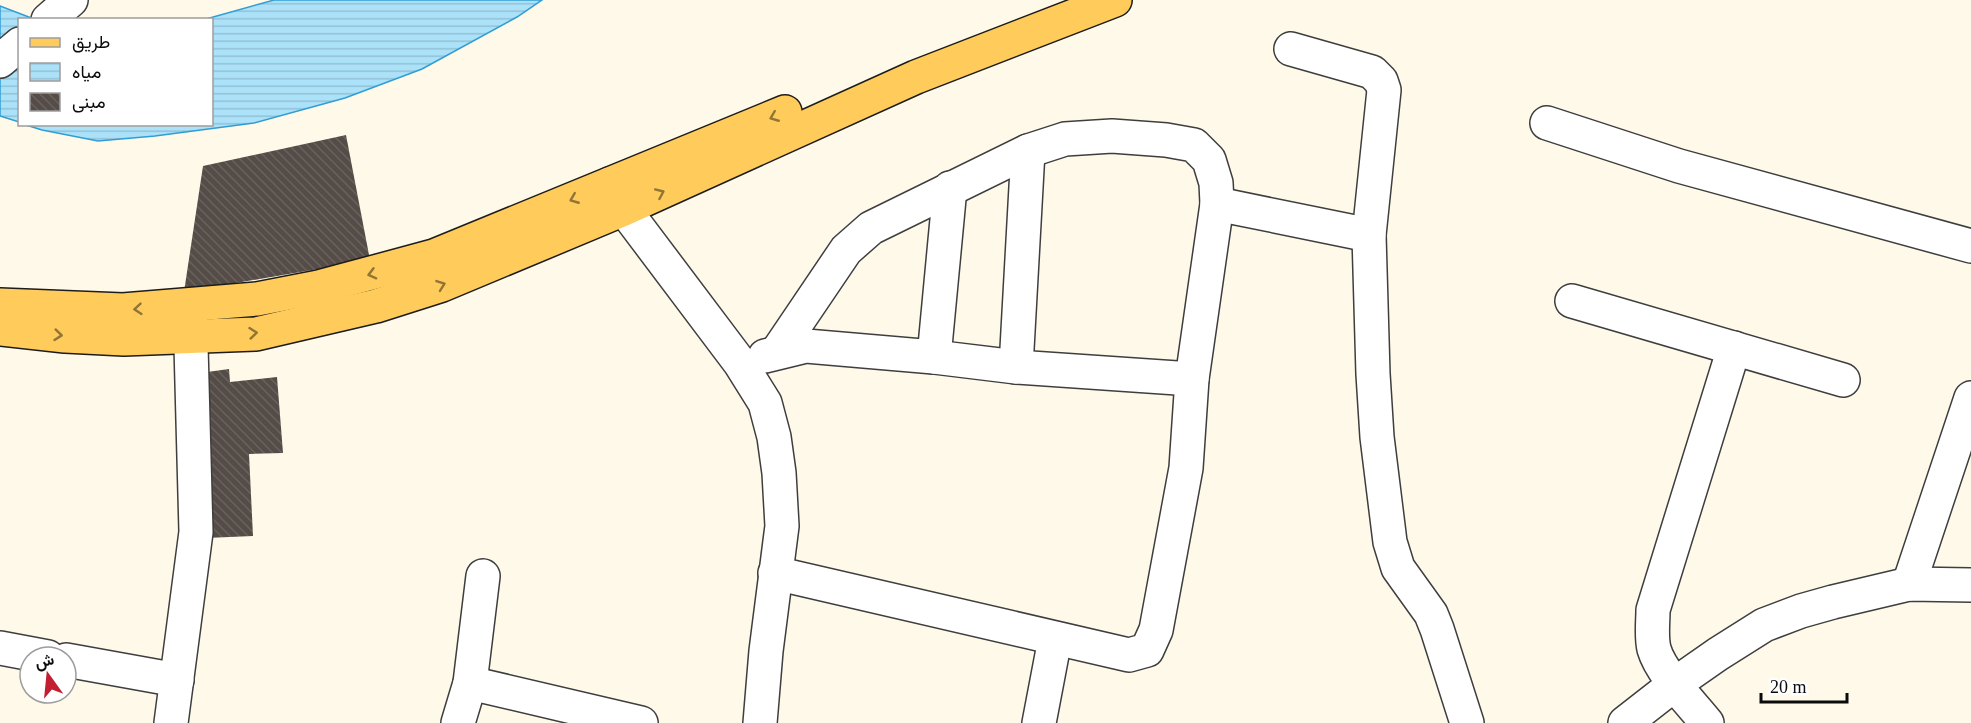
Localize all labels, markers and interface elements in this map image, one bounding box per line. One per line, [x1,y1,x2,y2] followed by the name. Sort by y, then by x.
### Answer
[18,18,213,126] legend
[72,32,110,53] text: طريق
[72,62,101,82] text: مياه
[72,92,106,113] text: مبنى
[769,110,780,122] one-way arrow
[653,188,664,200] one-way arrow
[570,192,581,204] one-way arrow
[367,266,377,279] one-way arrow
[436,280,446,293] one-way arrow
[134,302,143,315] one-way arrow
[54,328,63,341] one-way arrow
[248,328,257,340] one-way arrow
[18,645,78,705] north arrow
[33,650,56,673] text: ش
[1761,666,1846,704] scale bar
[1770,677,1807,697] text: 20 m

